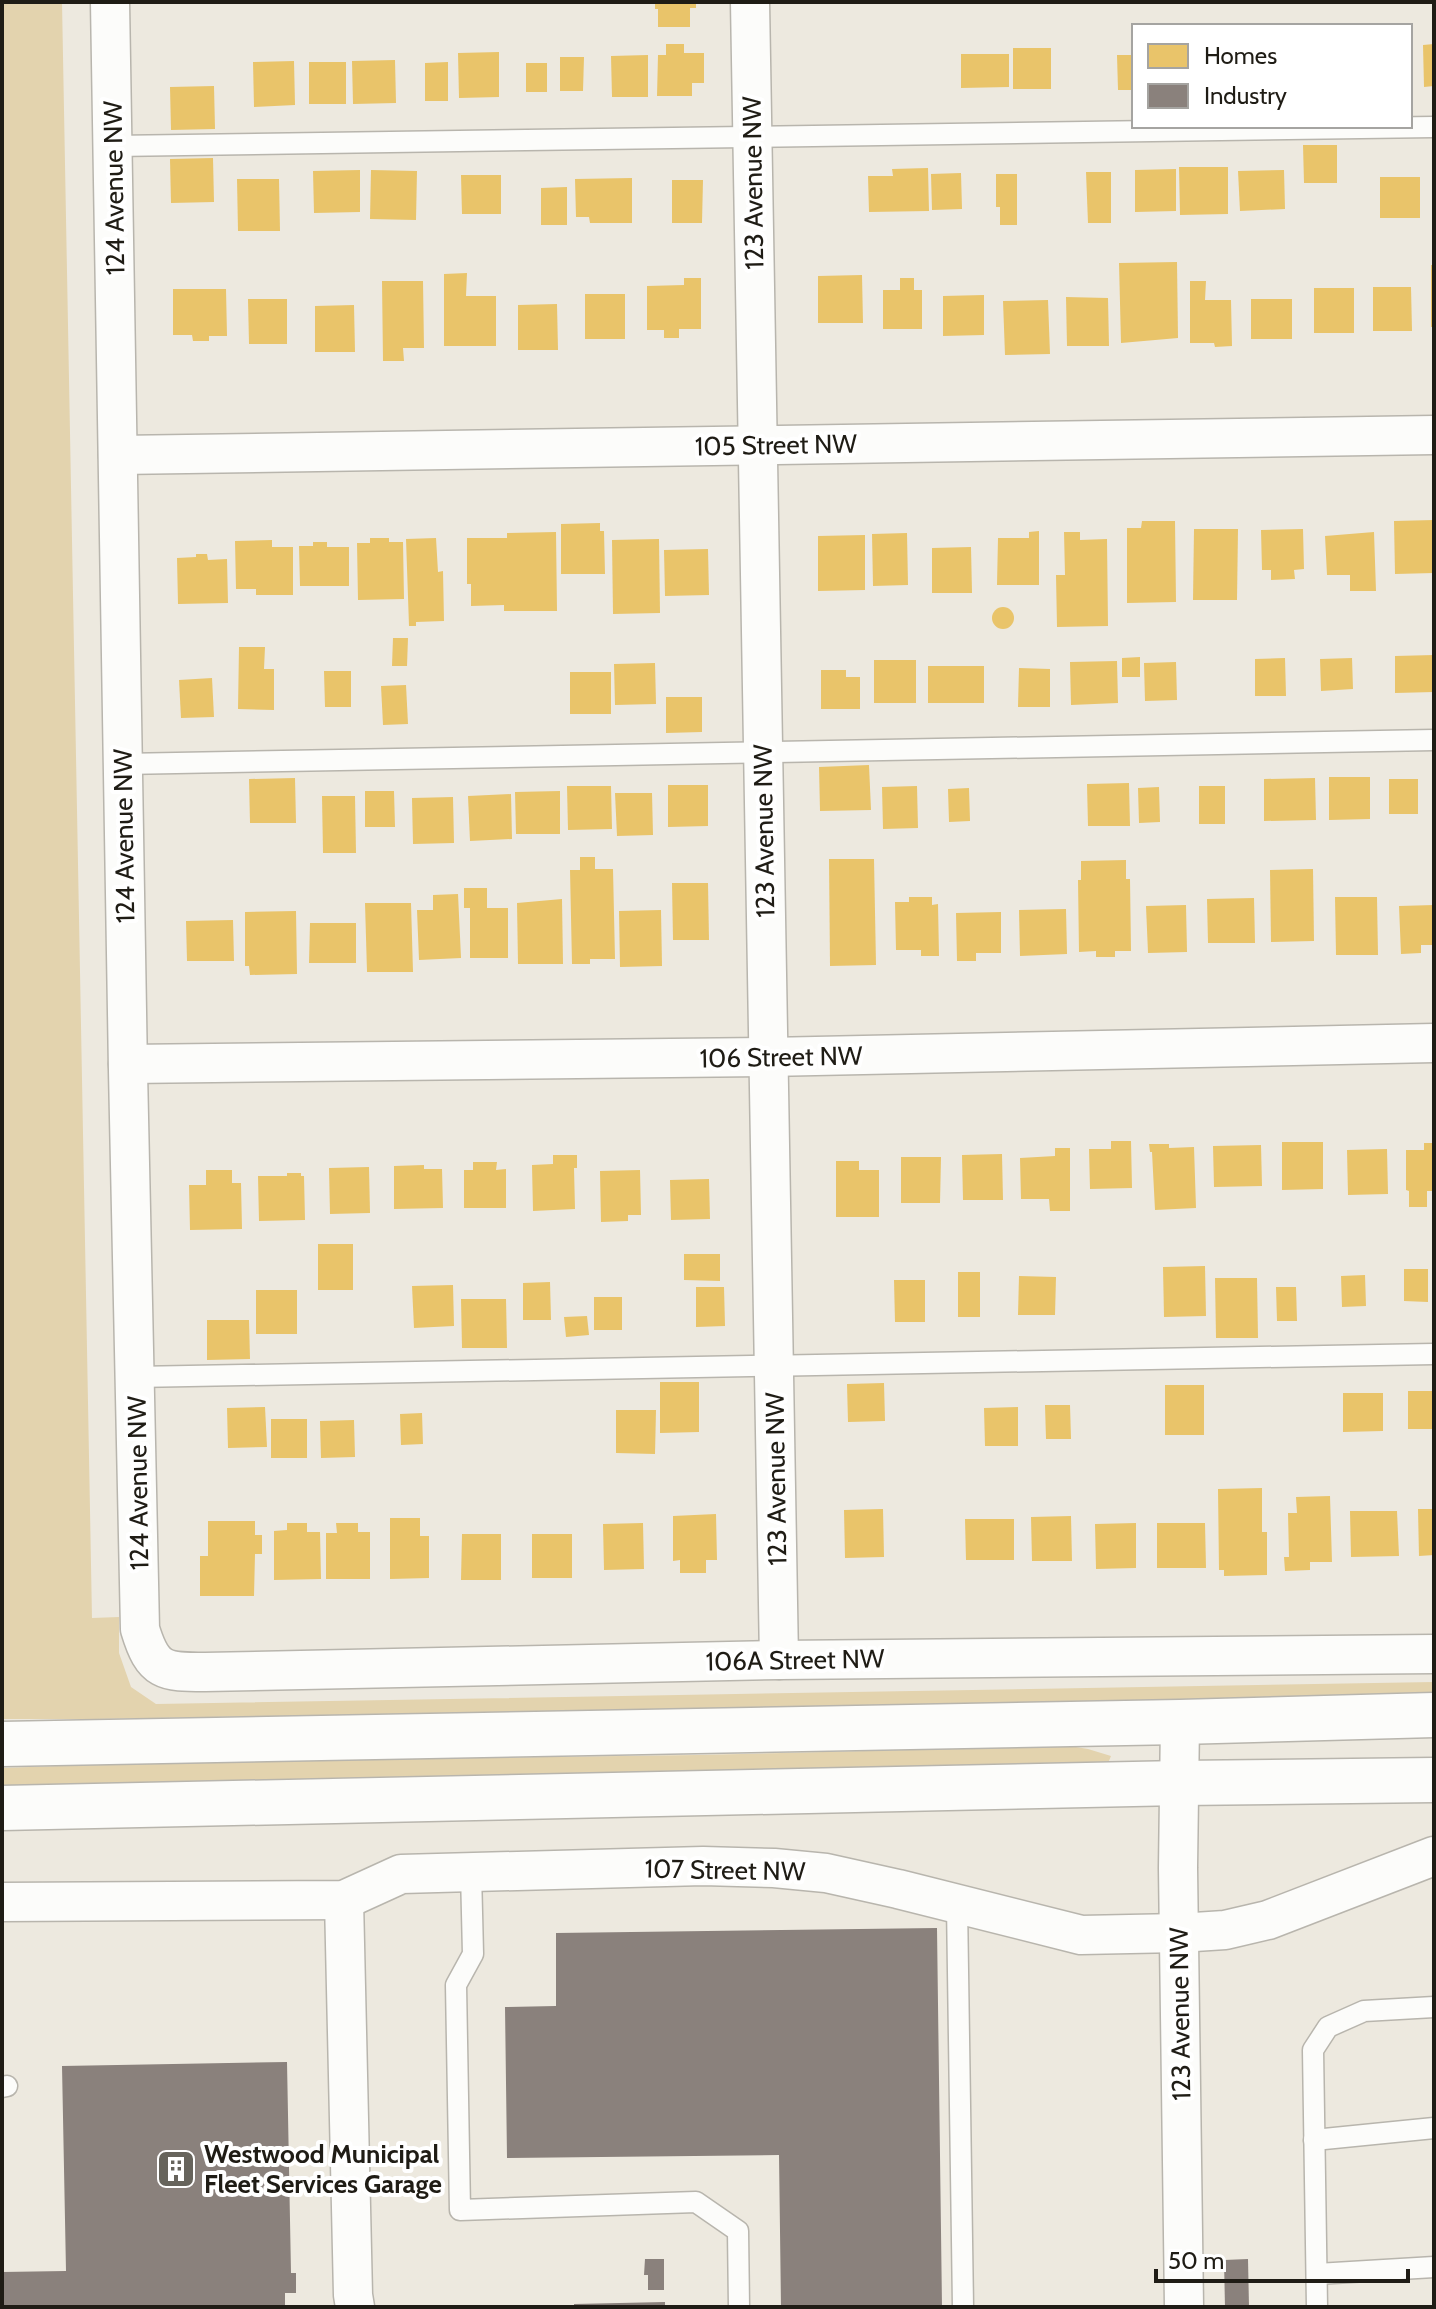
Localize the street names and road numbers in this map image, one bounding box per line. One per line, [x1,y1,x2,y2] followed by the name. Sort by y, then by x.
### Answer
[735,96,771,270] street label: 123 Avenue NW
[96,100,132,275] street label: 124 Avenue NW
[695,428,858,462] street label: 105 Street NW
[746,744,782,918] street label: 123 Avenue NW
[106,748,142,923] street label: 124 Avenue NW
[699,1040,863,1074] street label: 106 Street NW
[758,1392,794,1566] street label: 123 Avenue NW
[120,1395,156,1570] street label: 124 Avenue NW
[705,1642,885,1678] street label: 106A Street NW
[644,1853,806,1887] street label: 107 Street NW
[1162,1927,1198,2101] street label: 123 Avenue NW

